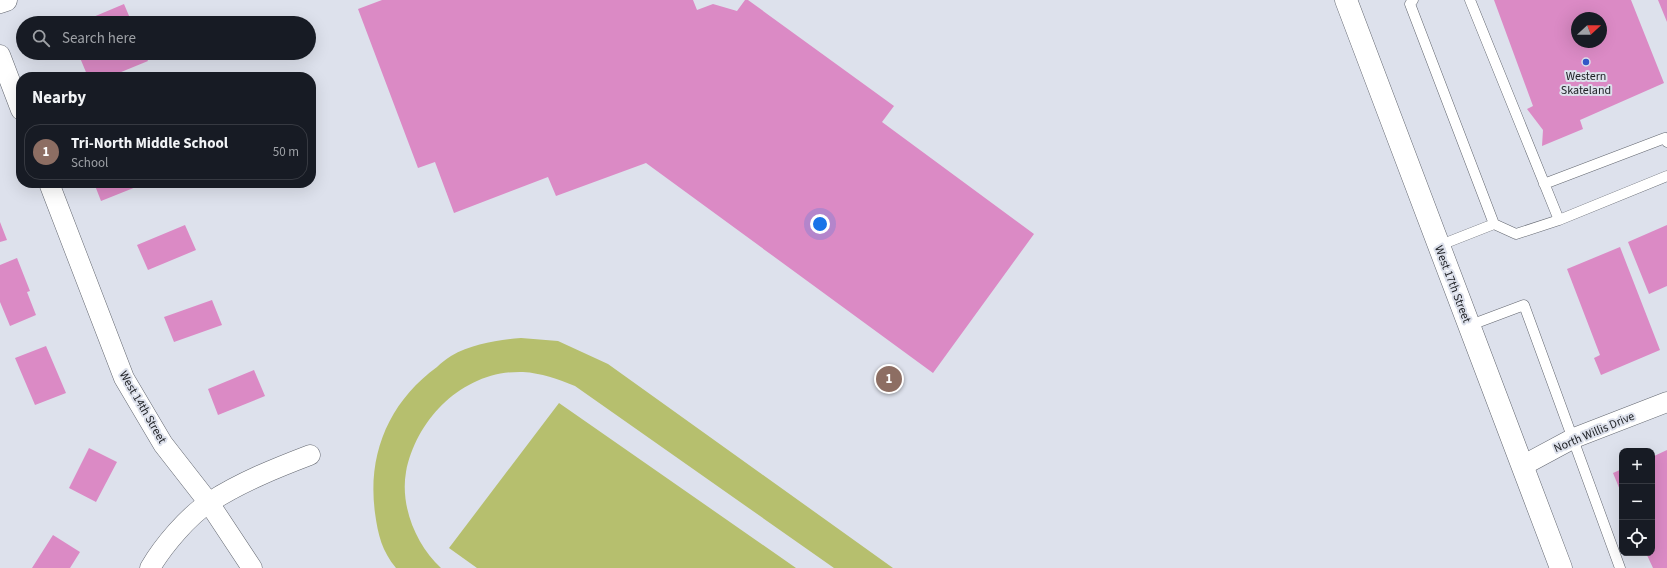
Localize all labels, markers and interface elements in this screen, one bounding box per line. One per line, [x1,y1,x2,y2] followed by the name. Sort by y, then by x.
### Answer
[1571,12,1607,48] north arrow
[16,16,316,60] search box
[30,27,52,49] icon: search
[62,28,136,49] text: Search here
[1581,57,1591,67] marker: Western Skateland
[1561,68,1611,99] place label: Western Skateland
[32,86,86,110] text: Nearby
[71,133,228,154] text: Tri-North Middle School
[43,143,49,161] text: 1
[273,143,299,161] text: 50 m
[71,154,108,172] text: School
[810,214,830,234] your location
[1430,243,1475,325] street label: West 17th Street
[876,364,902,394] pin: 1
[115,368,170,447] street label: West 14th Street
[1551,408,1637,457] street label: North Willis Drive
[1619,448,1655,556] map controls
[1619,448,1655,484] button: +
[1619,484,1655,520] button: −
[1619,520,1655,556] button: locate

